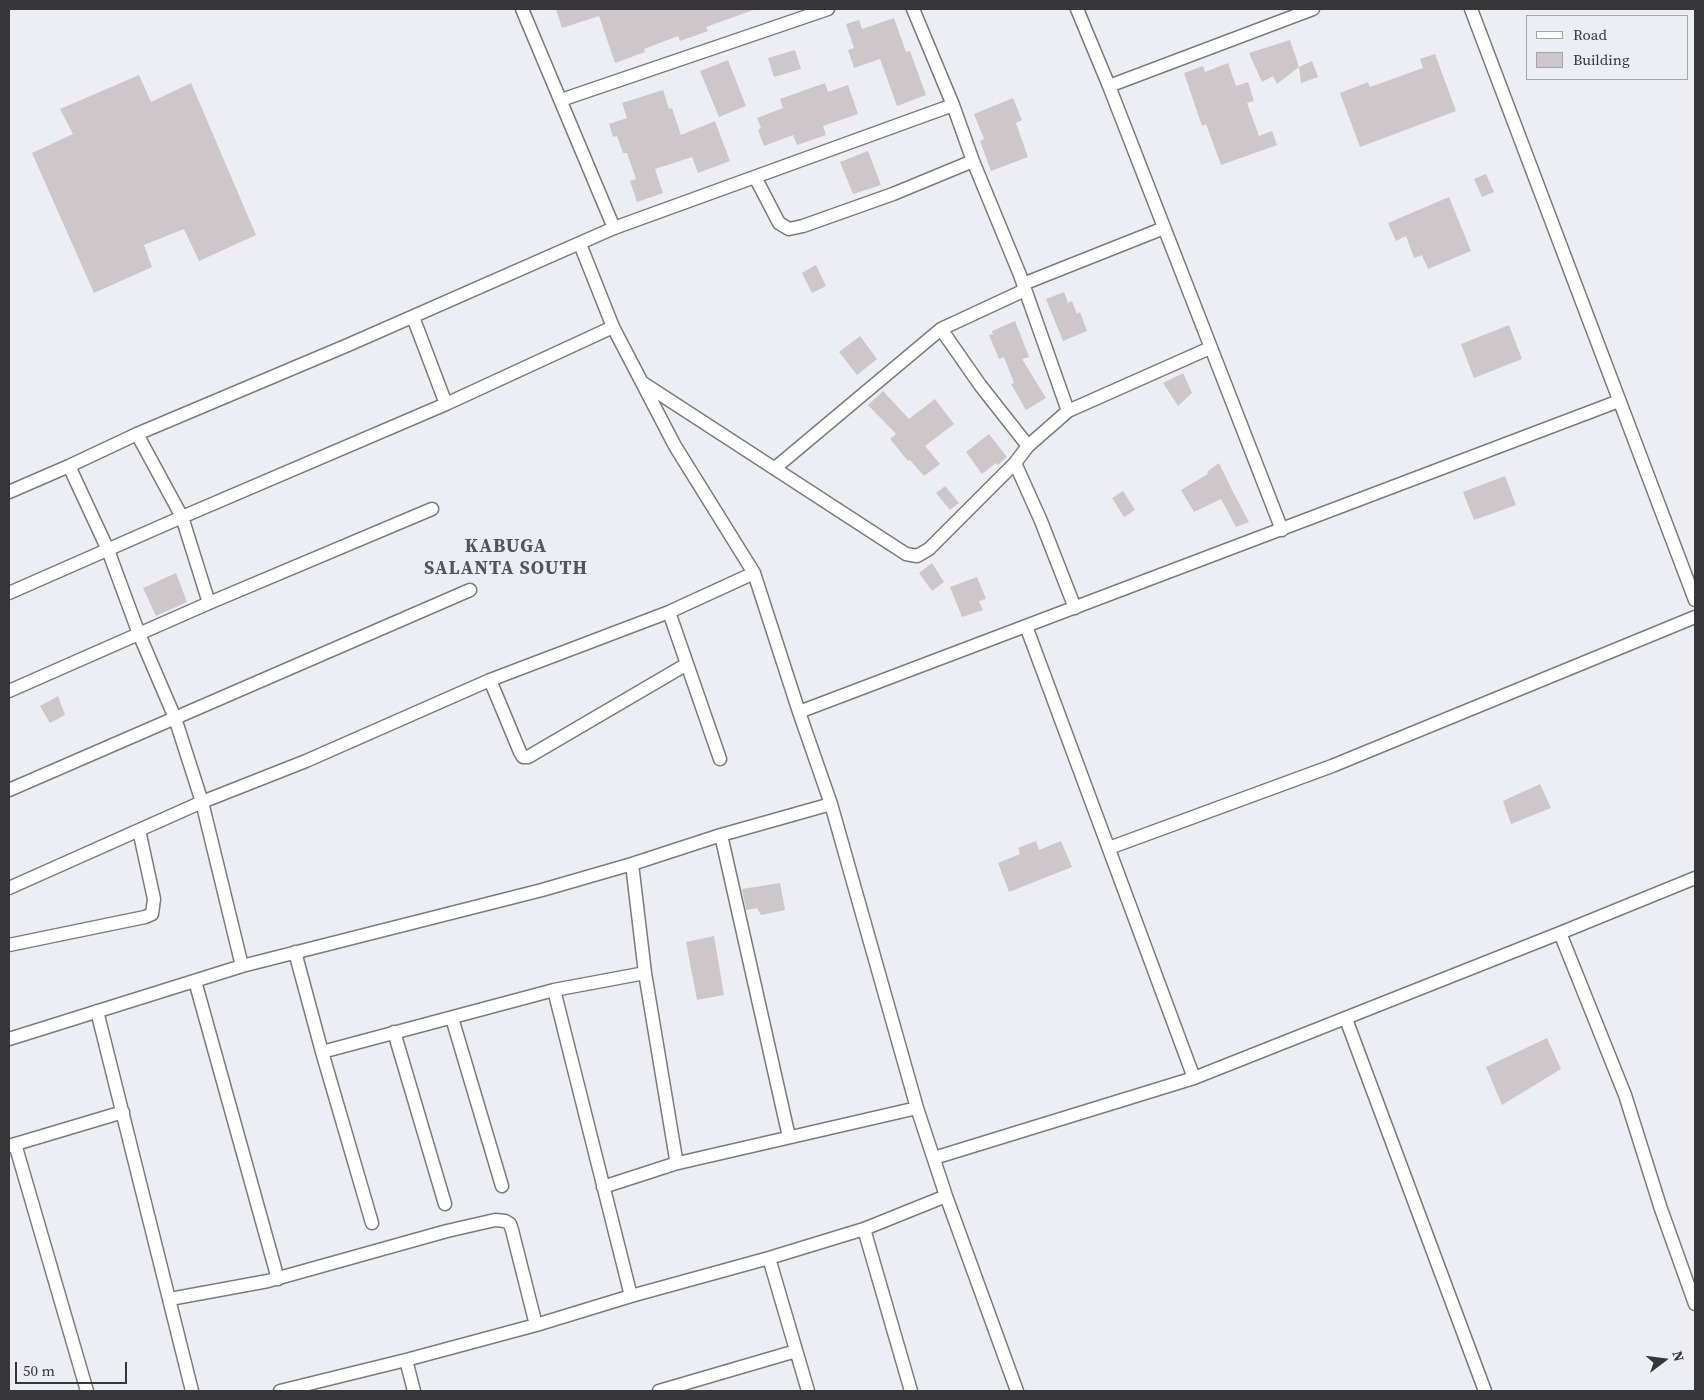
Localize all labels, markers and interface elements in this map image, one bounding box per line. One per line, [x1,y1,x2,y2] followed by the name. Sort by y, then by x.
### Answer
[1526,15,1689,80] legend
[1573,24,1607,45] text: Road
[1573,49,1630,70] text: Building
[422,536,590,580] district label: KABUGA SALANTA SOUTH
[1639,1335,1689,1385] north arrow
[1668,1349,1689,1364] text: N
[18,1352,130,1384] scale bar
[23,1360,55,1381] text: 50 m

